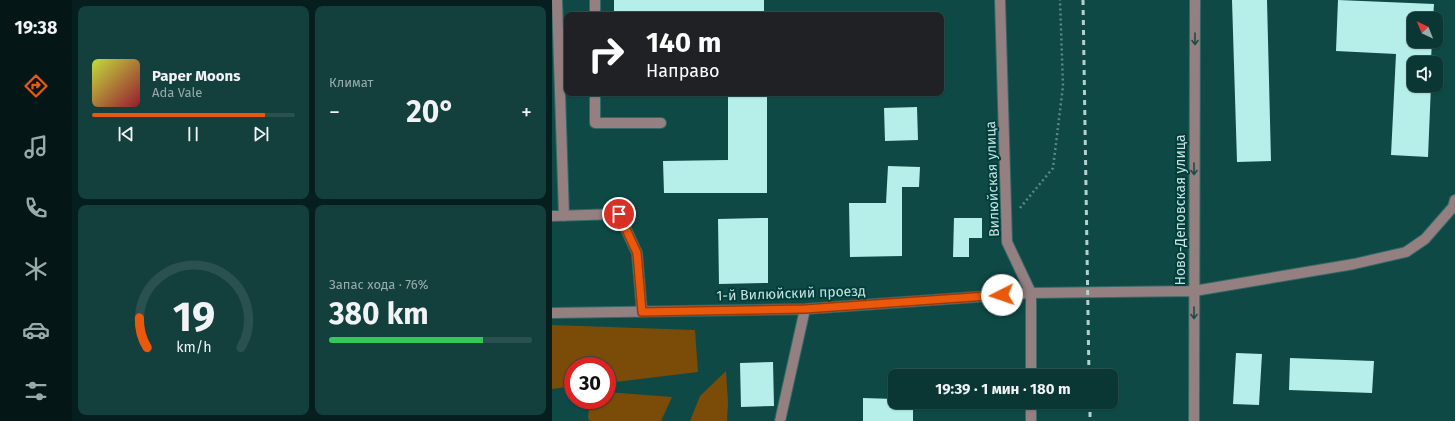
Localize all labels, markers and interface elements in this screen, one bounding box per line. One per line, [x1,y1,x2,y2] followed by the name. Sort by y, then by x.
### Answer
[1407,12,1443,48] north arrow
[1407,12,1443,92] map controls
[15,17,57,39] text: 19:38
[646,26,722,59] text: 140 m
[580,28,632,80] icon: right
[1191,32,1199,45] one-way arrow
[1407,56,1443,92] button: sound
[646,60,720,82] text: Направо
[152,67,240,85] text: Paper Moons
[22,72,50,100] icon: directions
[329,75,373,90] text: Климат
[152,85,202,100] text: Ada Vale
[406,94,455,130] text: 20°
[329,99,340,126] text: −
[521,99,532,126] text: +
[982,121,1003,237] street label: Вилюйская улица
[115,123,137,145] icon: previous
[182,123,204,145] icon: pause
[250,123,272,145] icon: next
[22,133,50,161] icon: music
[1172,134,1189,286] street label: Ново-Деповская улица
[1190,162,1198,175] one-way arrow
[22,194,50,222] icon: phone
[602,197,636,231] pin
[608,203,630,225] icon: arrive
[22,255,50,283] icon: climate
[981,274,1023,316] position arrow
[329,277,428,292] text: Запас хода · 76%
[716,282,866,305] street label: 1-й Вилюйский проезд
[172,292,215,342] text: 19
[329,296,429,332] text: 380 km
[1190,306,1198,319] one-way arrow
[22,316,50,344] icon: car
[176,338,211,355] text: km/h
[564,357,616,409] speed limit sign: 30
[22,377,50,405] icon: filters
[935,380,1071,398] text: 19:39 · 1 мин · 180 m

